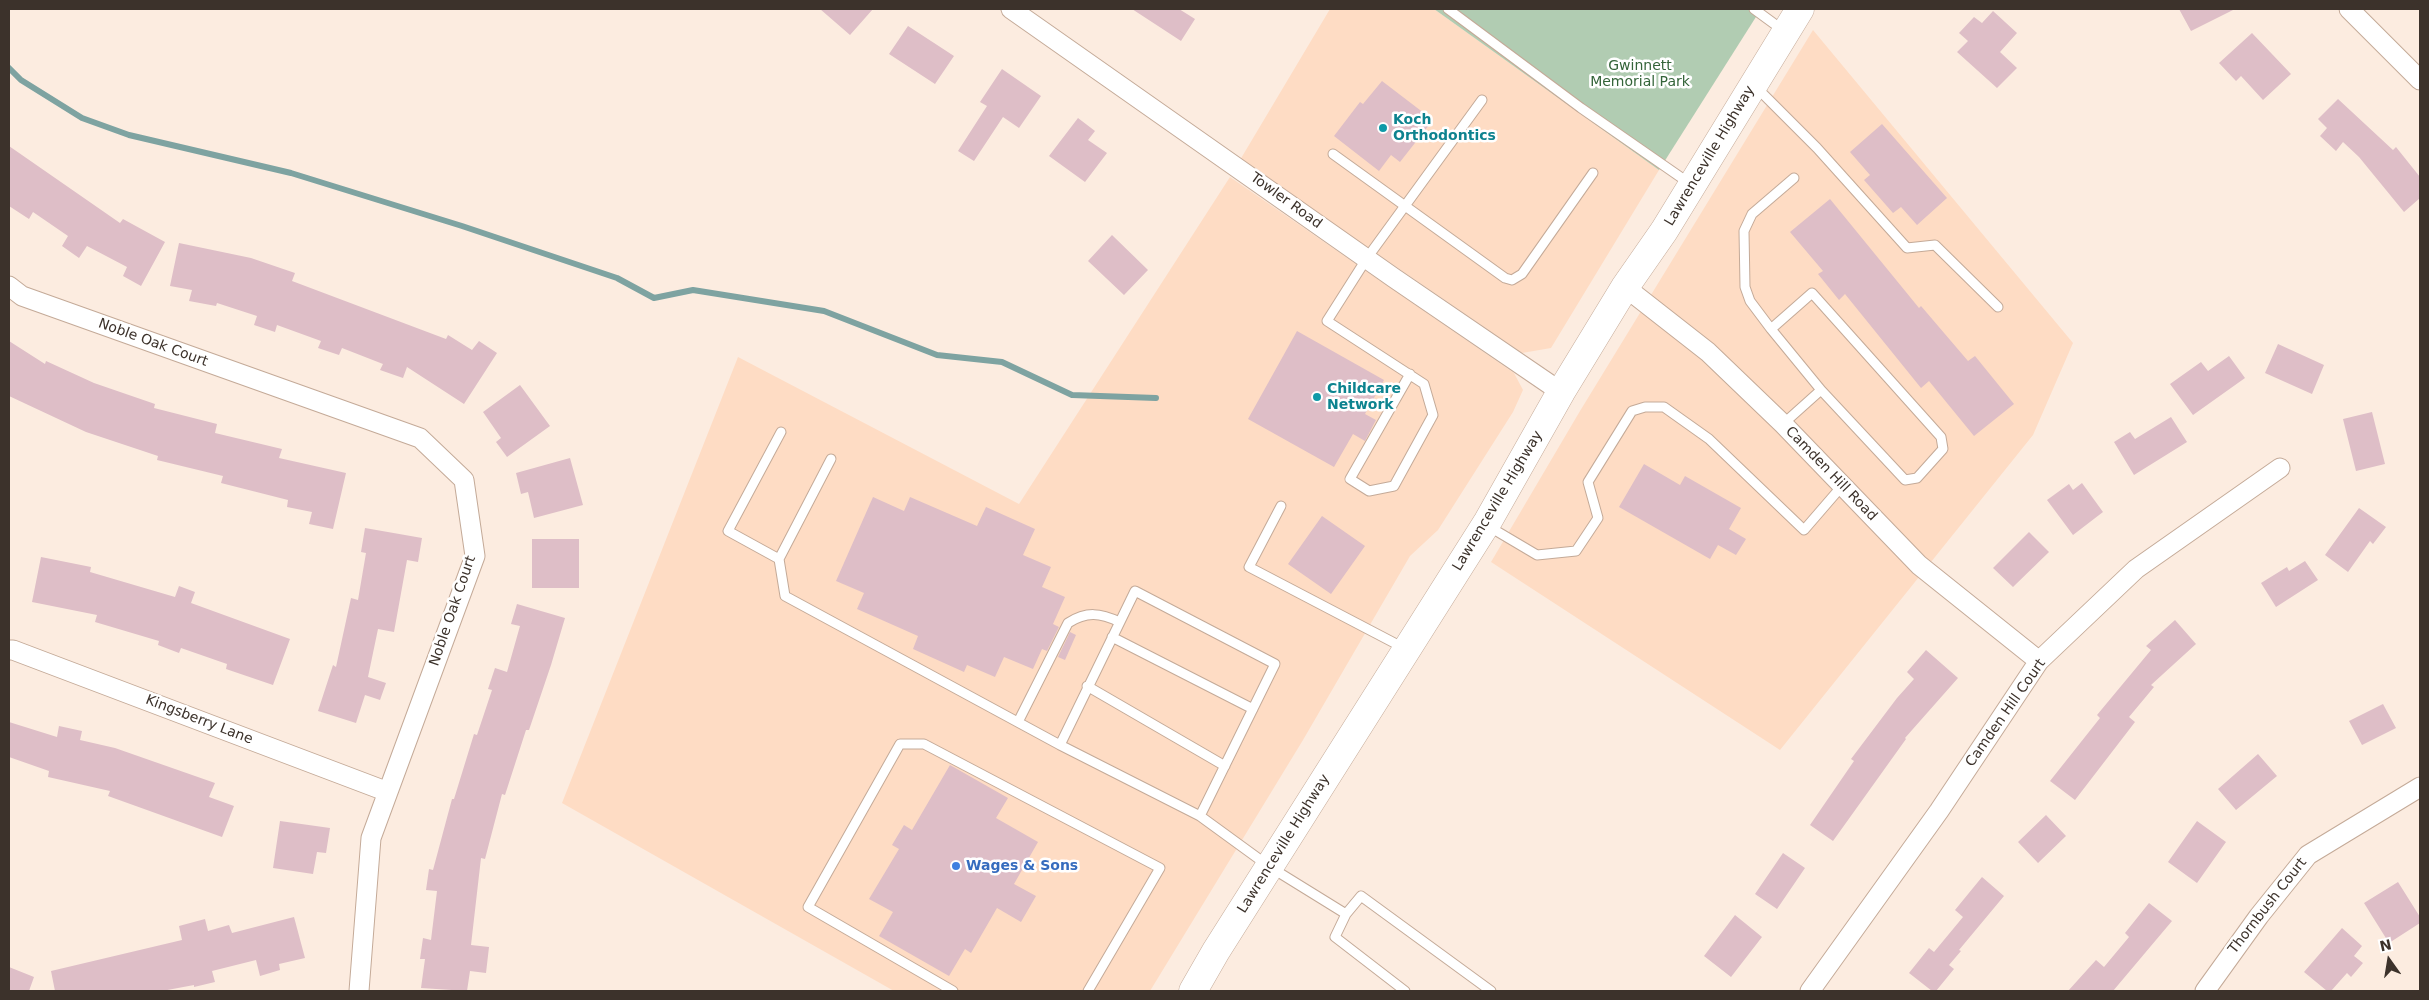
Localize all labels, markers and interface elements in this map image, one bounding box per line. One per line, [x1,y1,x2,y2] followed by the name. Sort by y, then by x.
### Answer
[1590,58,1690,90] park label: Gwinnett Memorial Park
[1661,83,1759,229] street label: Lawrenceville Highway
[1393,112,1496,144] place label: Koch Orthodontics
[1377,122,1389,134] marker: Koch Orthodontics
[1247,170,1325,232] street label: Towler Road
[96,315,210,371] street label: Noble Oak Court
[1327,381,1401,414] place label: Childcare Network
[1311,391,1323,403] marker: Childcare Network
[1782,423,1880,525] street label: Camden Hill Road
[1449,428,1547,574] street label: Lawrenceville Highway
[426,554,480,668] street label: Noble Oak Court
[1962,656,2050,770] street label: Camden Hill Court
[143,692,255,748] street label: Kingsberry Lane
[1234,771,1334,917] street label: Lawrenceville Highway
[2225,855,2311,957] street label: Thornbush Court
[966,858,1078,874] place label: Wages & Sons
[950,860,962,872] marker: Wages & Sons
[2364,935,2414,985] north arrow
[2378,936,2393,954] text: N

